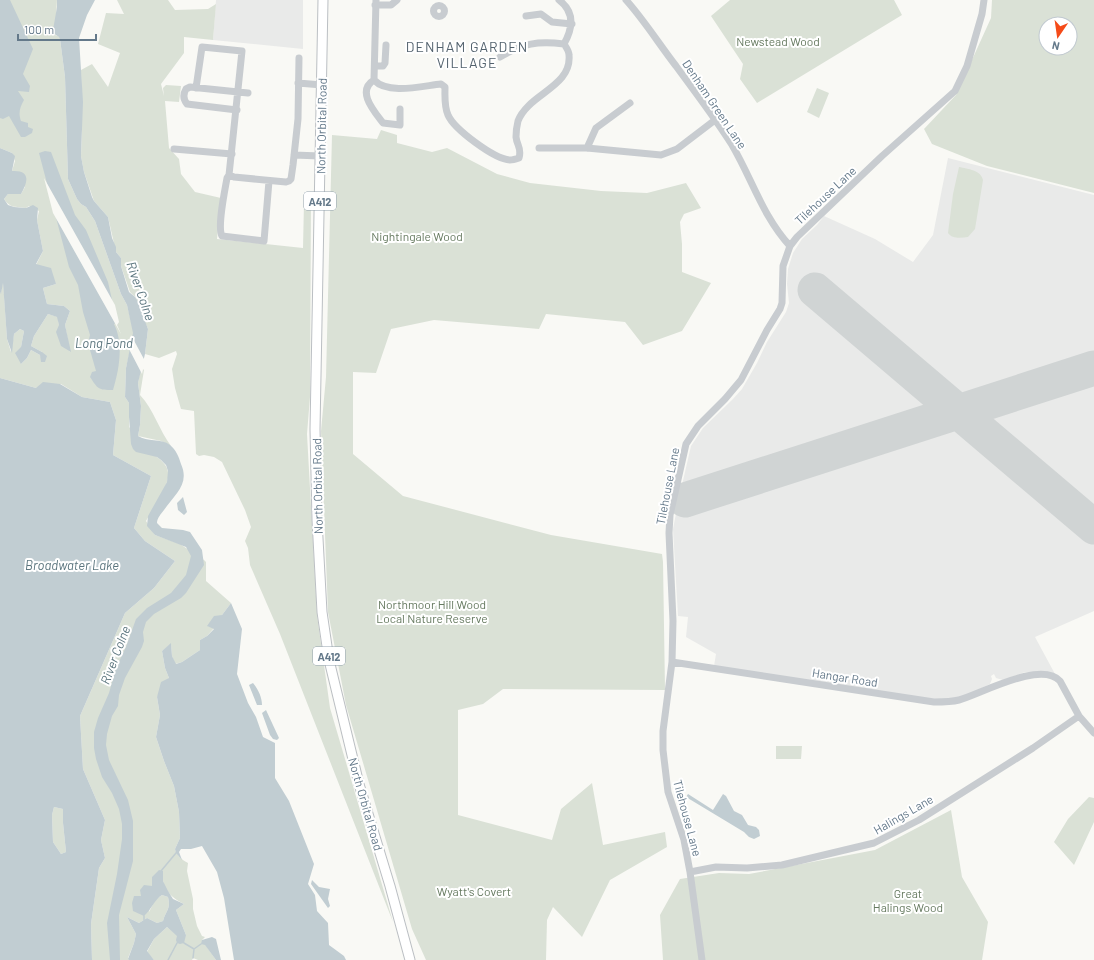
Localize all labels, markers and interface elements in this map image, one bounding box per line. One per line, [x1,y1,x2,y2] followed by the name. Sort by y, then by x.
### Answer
[18,16,96,42] scale bar
[1038,16,1078,56] north arrow
[24,22,54,36] text: 100 m
[736,34,820,48] park label: Newstead Wood
[406,38,528,71] district label: DENHAM GARDEN VILLAGE
[1051,39,1061,53] text: N
[680,57,750,151] street label: Denham Green Lane
[313,78,329,174] street label: North Orbital Road
[792,163,858,227] street label: Tilehouse Lane
[304,192,336,210] road number: A412
[371,229,463,243] park label: Nightingale Wood
[123,259,159,323] water label: River Colne
[75,335,133,351] water label: Long Pond
[309,438,325,534] street label: North Orbital Road
[653,446,681,526] street label: Tilehouse Lane
[25,557,119,573] water label: Broadwater Lake
[376,597,488,625] park label: Northmoor Hill Wood Local Nature Reserve
[97,623,134,687] water label: River Colne
[313,647,345,665] road number: A412
[811,665,879,689] street label: Hangar Road
[346,756,386,852] street label: North Orbital Road
[671,778,705,858] street label: Tilehouse Lane
[871,791,935,837] street label: Halings Lane
[437,884,511,898] park label: Wyatt's Covert
[873,886,943,914] park label: Great Halings Wood

